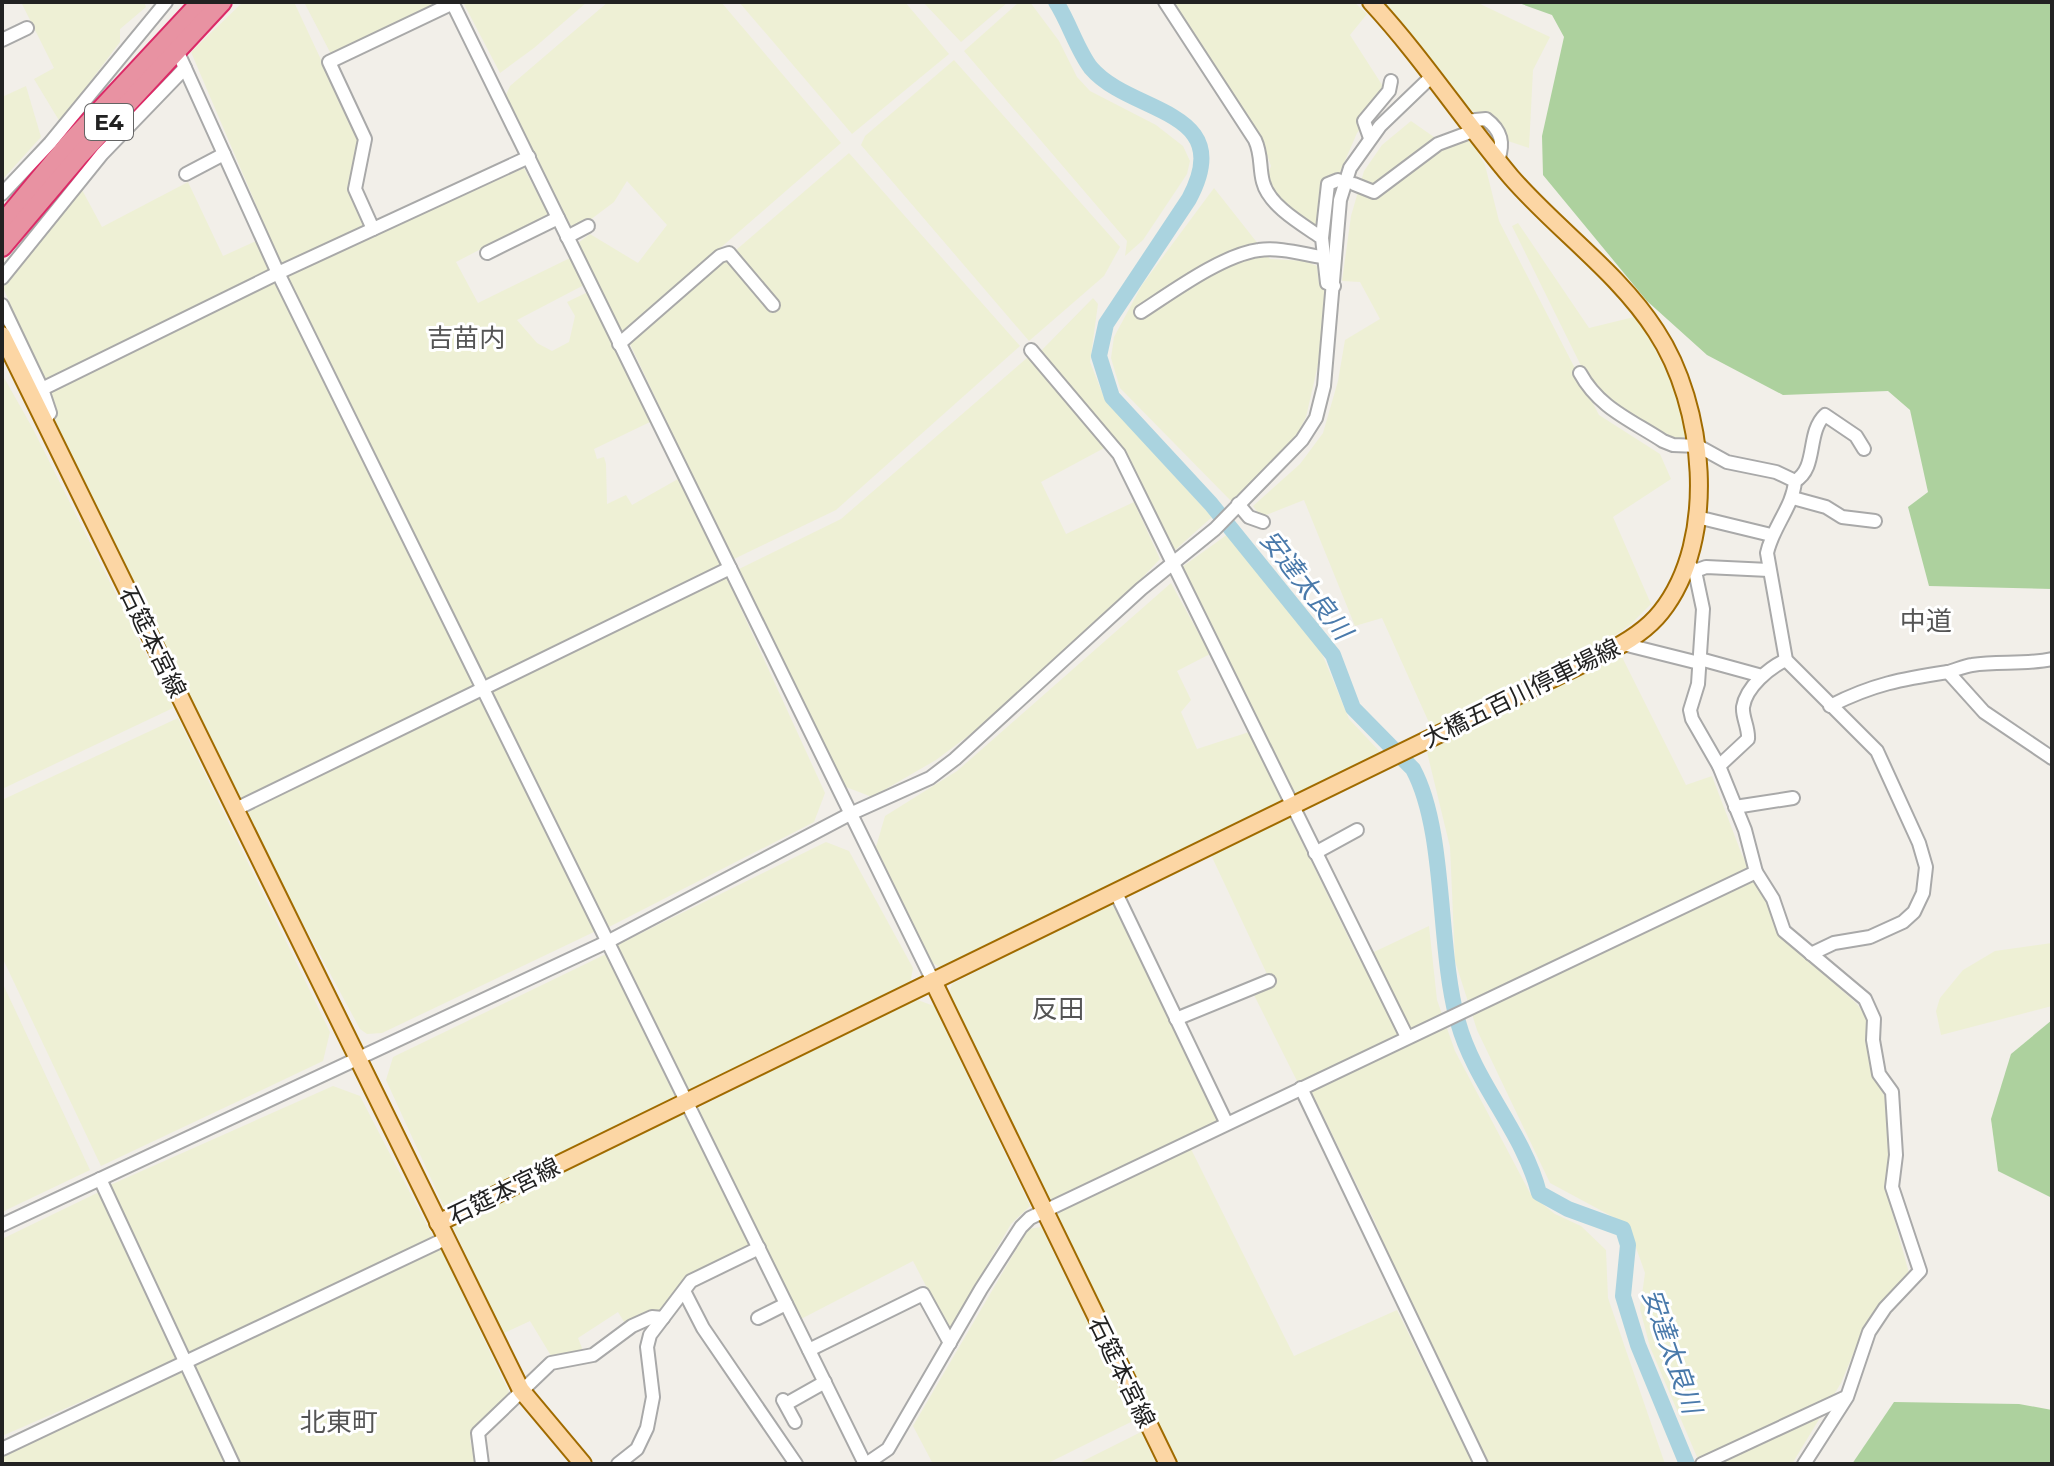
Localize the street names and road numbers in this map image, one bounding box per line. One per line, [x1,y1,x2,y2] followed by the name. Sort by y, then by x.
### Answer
[85,104,133,140] road number: E4
[114,582,192,702] street label: 石筵本宮線
[1418,633,1624,753] street label: 大橋五百川停車場線
[444,1152,564,1230] street label: 石筵本宮線
[1083,1312,1161,1432] street label: 石筵本宮線

